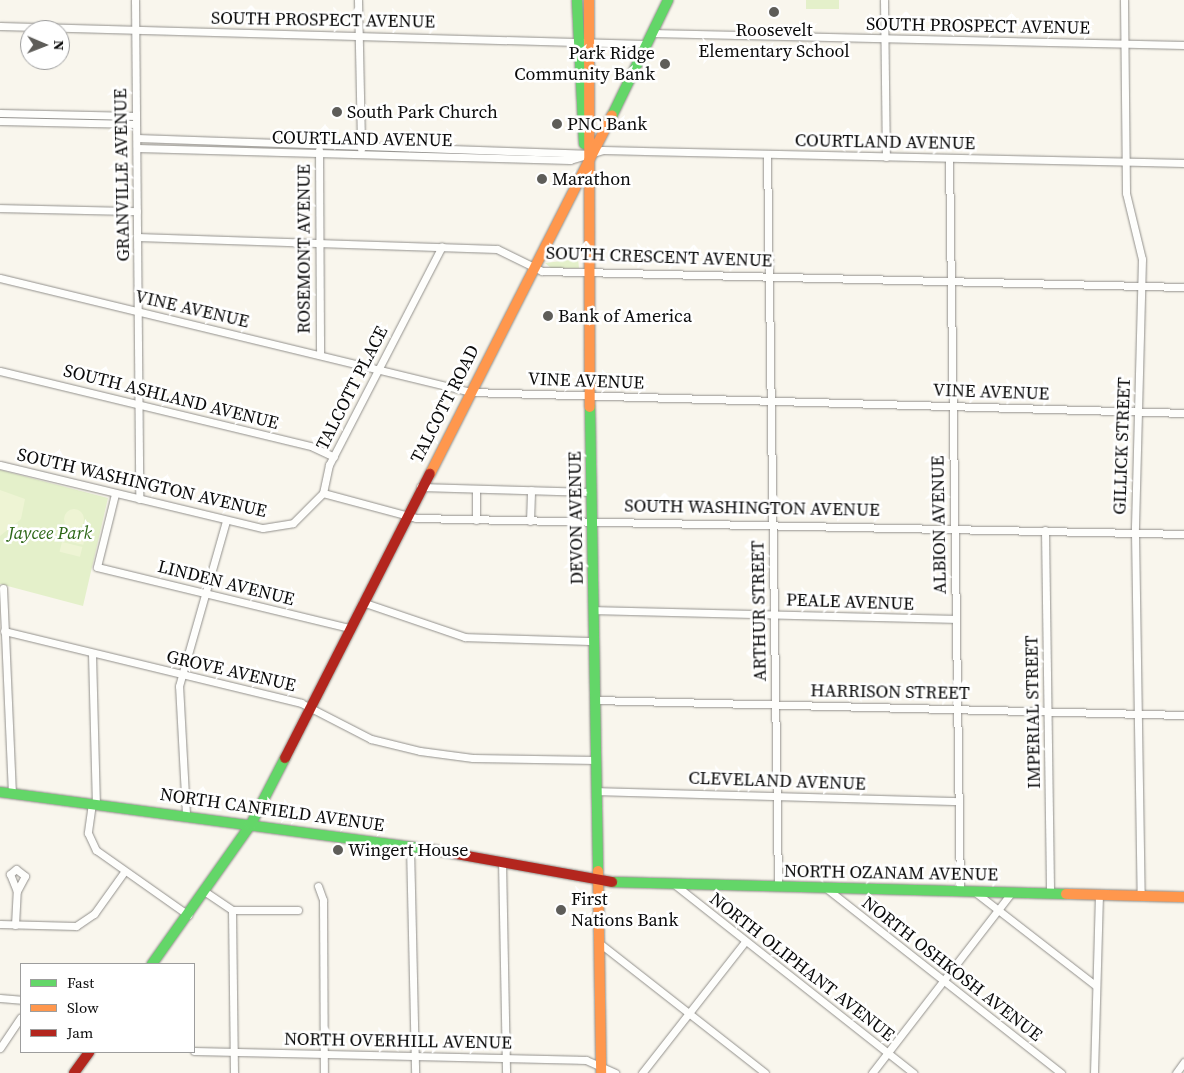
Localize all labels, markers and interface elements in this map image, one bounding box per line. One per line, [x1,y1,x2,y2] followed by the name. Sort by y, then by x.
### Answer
[768,6,780,18] marker: Roosevelt Elementary School
[211,7,435,33] street label: SOUTH PROSPECT AVENUE
[866,13,1090,39] street label: SOUTH PROSPECT AVENUE
[20,20,70,70] north arrow
[698,20,850,62] place label: Roosevelt Elementary School
[49,40,69,51] text: N
[514,43,655,86] place label: Park Ridge Community Bank
[659,58,671,70] marker: Park Ridge Community Bank
[110,88,134,262] street label: GRANVILLE AVENUE
[347,101,498,123] place label: South Park Church
[331,106,343,118] marker: South Park Church
[567,113,647,135] place label: PNC Bank
[551,118,563,130] marker: PNC Bank
[272,127,452,151] street label: COURTLAND AVENUE
[795,130,975,154] street label: COURTLAND AVENUE
[293,164,315,334] street label: ROSEMONT AVENUE
[552,168,631,190] place label: Marathon
[536,173,548,185] marker: Marathon
[545,242,773,272] street label: SOUTH CRESCENT AVENUE
[133,285,251,333] street label: VINE AVENUE
[558,305,692,327] place label: Bank of America
[542,310,554,322] marker: Bank of America
[311,322,393,454] street label: TALCOTT PLACE
[406,341,484,467] street label: TALCOTT ROAD
[61,360,281,434] street label: SOUTH ASHLAND AVENUE
[527,368,645,394] street label: VINE AVENUE
[1109,377,1135,515] street label: GILLICK STREET
[932,379,1050,405] street label: VINE AVENUE
[15,444,269,522] street label: SOUTH WASHINGTON AVENUE
[564,451,588,585] street label: DEVON AVENUE
[927,456,951,594] street label: ALBION AVENUE
[624,495,880,521] street label: SOUTH WASHINGTON AVENUE
[8,522,92,544] park label: Jaycee Park
[747,540,771,682] street label: ARTHUR STREET
[155,556,297,610] street label: LINDEN AVENUE
[786,589,914,615] street label: PEALE AVENUE
[1021,635,1045,789] street label: IMPERIAL STREET
[164,646,298,696] street label: GROVE AVENUE
[810,680,970,704] street label: HARRISON STREET
[688,767,866,795] street label: CLEVELAND AVENUE
[158,784,386,836] street label: NORTH CANFIELD AVENUE
[348,839,469,861] place label: Wingert House
[332,844,344,856] marker: Wingert House
[784,860,998,886] street label: NORTH OZANAM AVENUE
[705,888,899,1046] street label: NORTH OLIPHANT AVENUE
[571,889,678,932] place label: First Nations Bank
[858,892,1046,1046] street label: NORTH OSHKOSH AVENUE
[555,904,567,916] marker: First Nations Bank
[20,963,195,1053] legend
[67,972,94,993] text: Fast
[67,997,99,1018] text: Slow
[67,1022,93,1043] text: Jam
[284,1028,512,1054] street label: NORTH OVERHILL AVENUE

